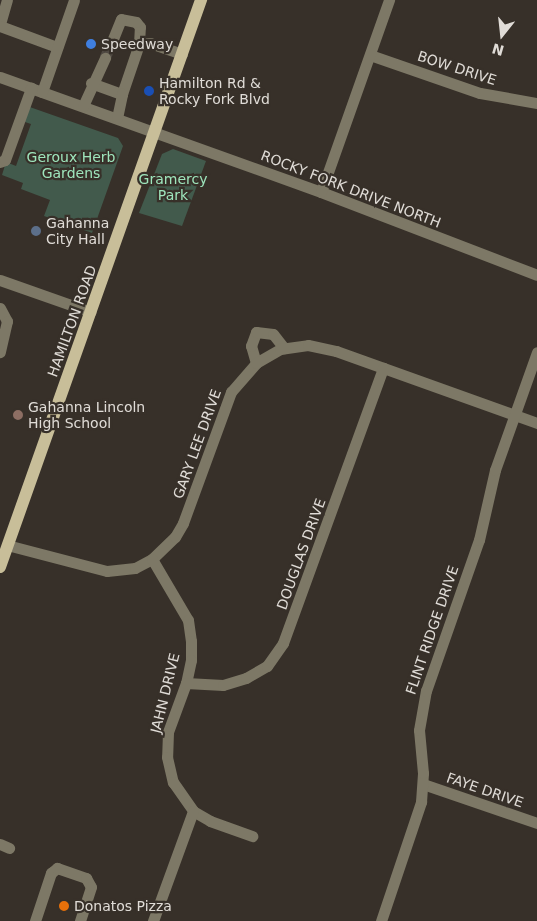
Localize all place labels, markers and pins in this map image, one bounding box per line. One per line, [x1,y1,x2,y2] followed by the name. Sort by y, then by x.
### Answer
[101,36,173,52] place label: Speedway
[85,38,97,50] marker: Speedway
[159,75,270,108] place label: Hamilton Rd & Rocky Fork Blvd
[143,85,155,97] marker: Hamilton Rd & Rocky Fork Blvd
[46,215,109,248] place label: Gahanna City Hall
[30,225,42,237] marker: Gahanna City Hall
[28,399,145,432] place label: Gahanna Lincoln High School
[12,409,24,421] marker: Gahanna Lincoln High School
[74,898,172,914] place label: Donatos Pizza
[58,900,70,912] marker: Donatos Pizza

